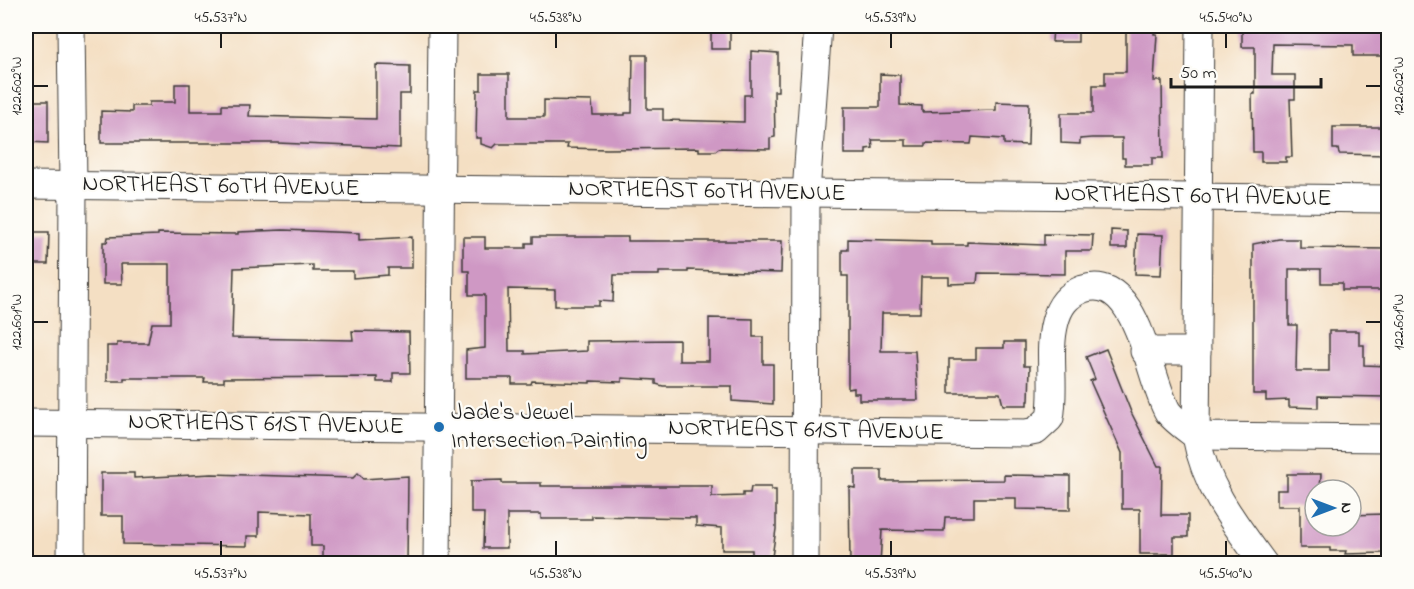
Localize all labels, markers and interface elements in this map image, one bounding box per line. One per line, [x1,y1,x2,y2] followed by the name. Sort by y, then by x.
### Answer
[195,7,247,29] text: 45.537°N
[530,7,582,29] text: 45.538°N
[865,7,917,29] text: 45.539°N
[1199,7,1253,29] text: 45.540°N
[1171,51,1321,89] scale bar
[6,57,28,115] text: 122.602°W
[1388,57,1410,115] text: 122.602°W
[1180,61,1217,87] text: 50 m
[82,167,360,207] street label: NORTHEAST 60TH AVENUE
[568,172,846,212] street label: NORTHEAST 60TH AVENUE
[1054,177,1332,217] street label: NORTHEAST 60TH AVENUE
[6,294,28,350] text: 122.601°W
[1388,294,1410,350] text: 122.601°W
[451,396,648,459] place label: Jade's Jewel Intersection Painting
[128,405,404,445] street label: NORTHEAST 61ST AVENUE
[668,411,944,451] street label: NORTHEAST 61ST AVENUE
[432,420,446,434] marker: Jade's Jewel Intersection Painting
[1303,478,1363,538] north arrow
[1334,503,1358,514] text: N
[195,563,247,585] text: 45.537°N
[530,563,582,585] text: 45.538°N
[865,563,917,585] text: 45.539°N
[1199,563,1253,585] text: 45.540°N

